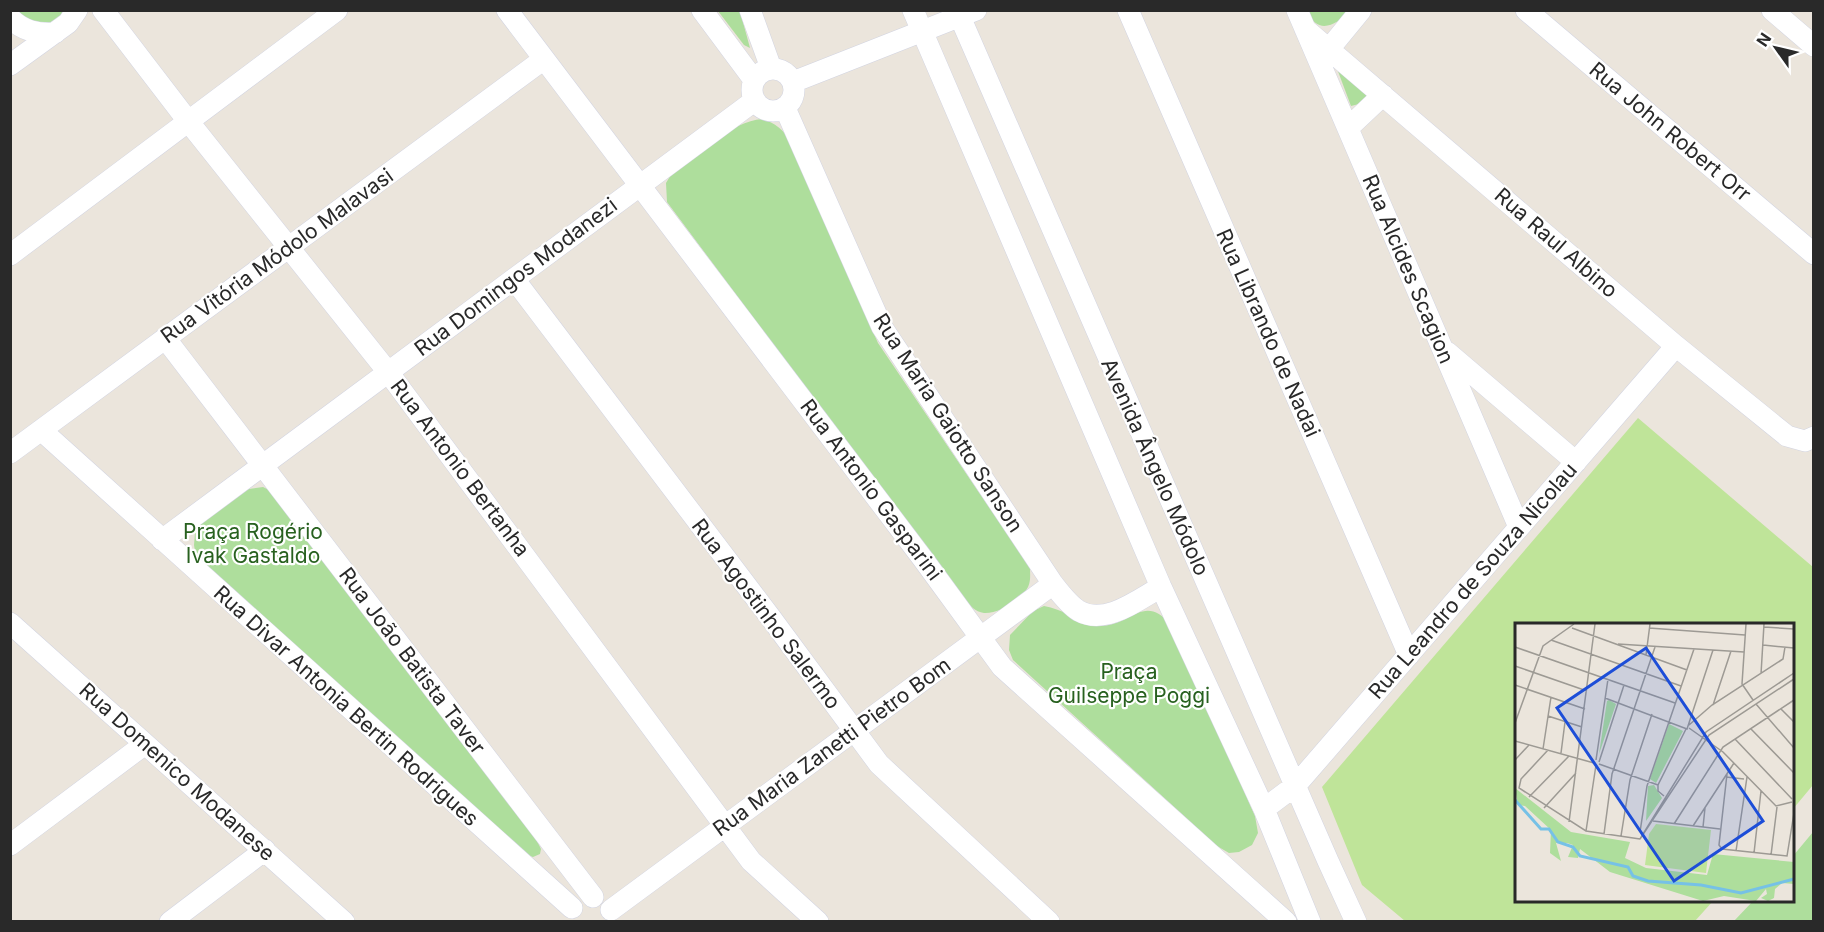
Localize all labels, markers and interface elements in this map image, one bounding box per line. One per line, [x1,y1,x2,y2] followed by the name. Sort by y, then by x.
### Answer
[1746,18,1806,78] north arrow
[1752,29,1775,50] text: N
[1585,57,1756,207] street label: Rua John Robert Orr
[156,163,398,348] street label: Rua Vitória Módolo Malavasi
[1357,171,1460,367] street label: Rua Alcides Scagion
[1490,182,1623,303] street label: Rua Raul Albino
[410,192,622,361] street label: Rua Domingos Modanezi
[1211,225,1326,441] street label: Rua Librando de Nadai
[868,309,1029,537] street label: Rua Maria Gaiotto Sanson
[1096,354,1216,579] street label: Avenida Ângelo Módolo
[386,374,535,561] street label: Rua Antonio Bertanha
[795,394,948,585] street label: Rua Antonio Gasparini
[1363,458,1582,704] street label: Rua Leandro de Souza Nicolau
[687,514,846,714] street label: Rua Agostinho Salermo
[183,519,323,568] park label: Praça Rogério Ivak Gastaldo
[334,563,491,759] street label: Rua João Batista Taver
[209,580,484,831] street label: Rua Divar Antonia Bertin Rodrigues
[1515,623,1794,902] inset map
[708,652,955,841] street label: Rua Maria Zanetti Pietro Bom
[1048,659,1210,708] park label: Praça Guilseppe Poggi
[75,677,280,866] street label: Rua Domenico Modanese

